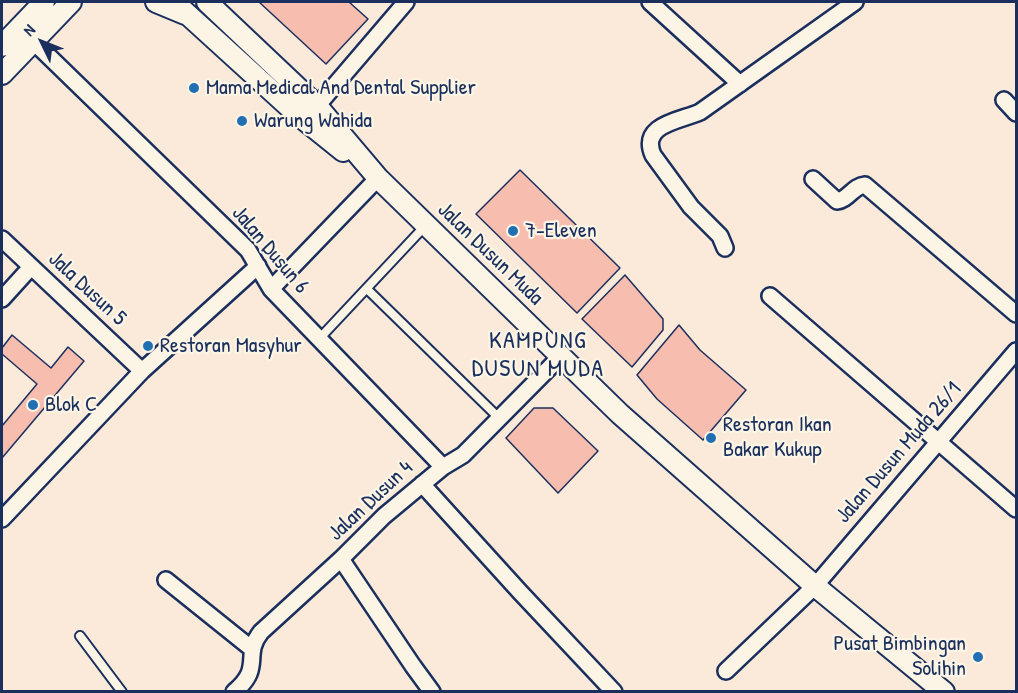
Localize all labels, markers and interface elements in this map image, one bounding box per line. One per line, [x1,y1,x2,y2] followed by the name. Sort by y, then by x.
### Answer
[12,12,72,72] north arrow
[18,19,40,40] text: N
[206,75,476,101] place label: Mama Medical And Dental Supplier
[187,81,201,95] marker: Mama Medical And Dental Supplier
[254,108,372,134] place label: Warung Wahida
[235,114,249,128] marker: Warung Wahida
[432,197,548,311] street label: Jalan Dusun Muda
[226,201,314,299] street label: Jalan Dusun 6
[525,218,597,244] place label: 7-Eleven
[506,224,520,238] marker: 7-Eleven
[42,246,132,332] street label: Jala Dusun 5
[472,328,604,384] district label: KAMPUNG DUSUN MUDA
[160,333,302,359] place label: Restoran Masyhur
[141,339,155,353] marker: Restoran Masyhur
[831,377,967,529] street label: Jalan Dusun Muda 26/1
[45,392,97,418] place label: Blok C
[26,398,40,412] marker: Blok C
[723,412,832,464] place label: Restoran Ikan Bakar Kukup
[704,431,718,445] marker: Restoran Ikan Bakar Kukup
[323,455,419,547] street label: Jalan Dusun 4
[834,631,966,682] place label: Pusat Bimbingan Solihin
[971,650,985,664] marker: Pusat Bimbingan Solihin

